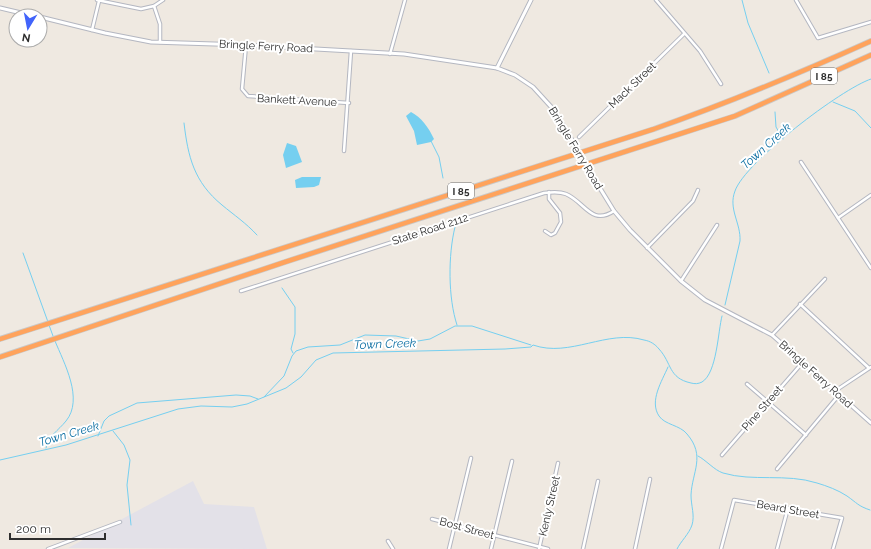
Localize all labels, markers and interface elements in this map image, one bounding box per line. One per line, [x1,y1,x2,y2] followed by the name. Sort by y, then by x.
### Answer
[8,8,48,48] north arrow
[21,30,32,44] text: N
[219,38,314,55] street label: Bringle Ferry Road
[606,59,659,111] street label: Mack Street
[811,68,837,84] road number: I 85
[257,92,338,109] street label: Bankett Avenue
[546,105,605,192] street label: Bringle Ferry Road
[738,120,794,172] water label: Town Creek
[448,183,474,199] road number: I 85
[391,211,470,248] street label: State Road 2112
[354,336,417,352] water label: Town Creek
[776,338,855,411] street label: Bringle Ferry Road
[739,383,786,434] street label: Pine Street
[37,419,101,449] water label: Town Creek
[536,474,563,537] street label: Kenly Street
[755,498,821,521] street label: Beard Street
[10,515,105,541] scale bar
[438,515,496,542] street label: Bost Street
[16,522,51,536] text: 200 m

